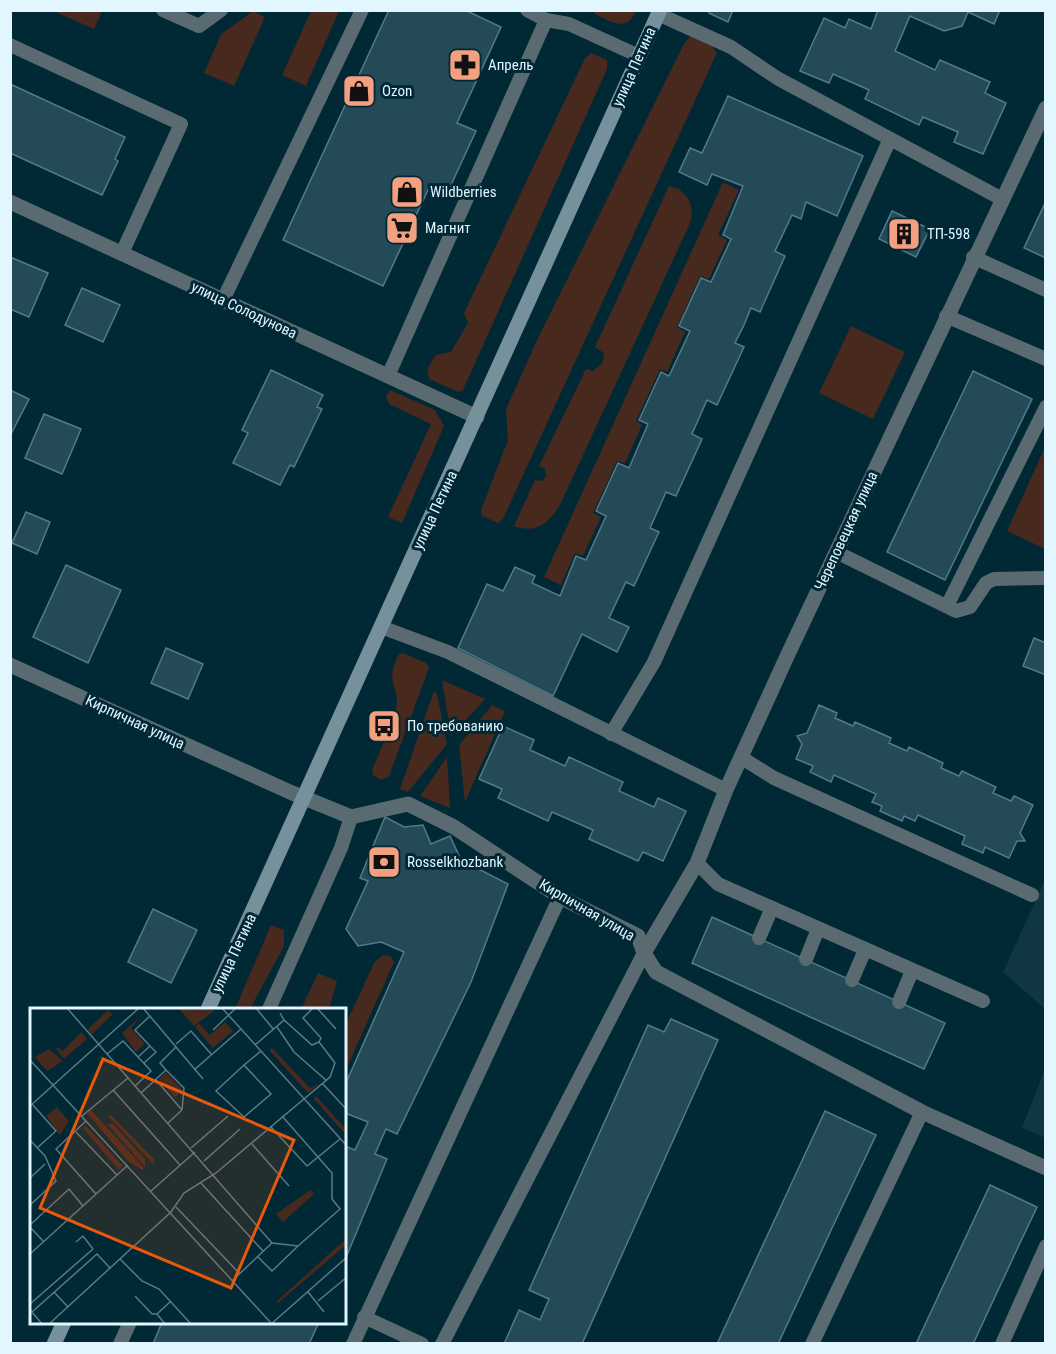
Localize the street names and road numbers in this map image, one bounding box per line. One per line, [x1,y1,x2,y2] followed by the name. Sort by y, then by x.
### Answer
[609,25,659,109] street label: улица Петина
[188,278,300,342] street label: улица Солодунова
[409,468,461,552] street label: улица Петина
[810,469,882,593] street label: Череповецкая улица
[82,691,188,753] street label: Кирпичная улица
[536,875,638,945] street label: Кирпичная улица
[208,911,260,995] street label: улица Петина

